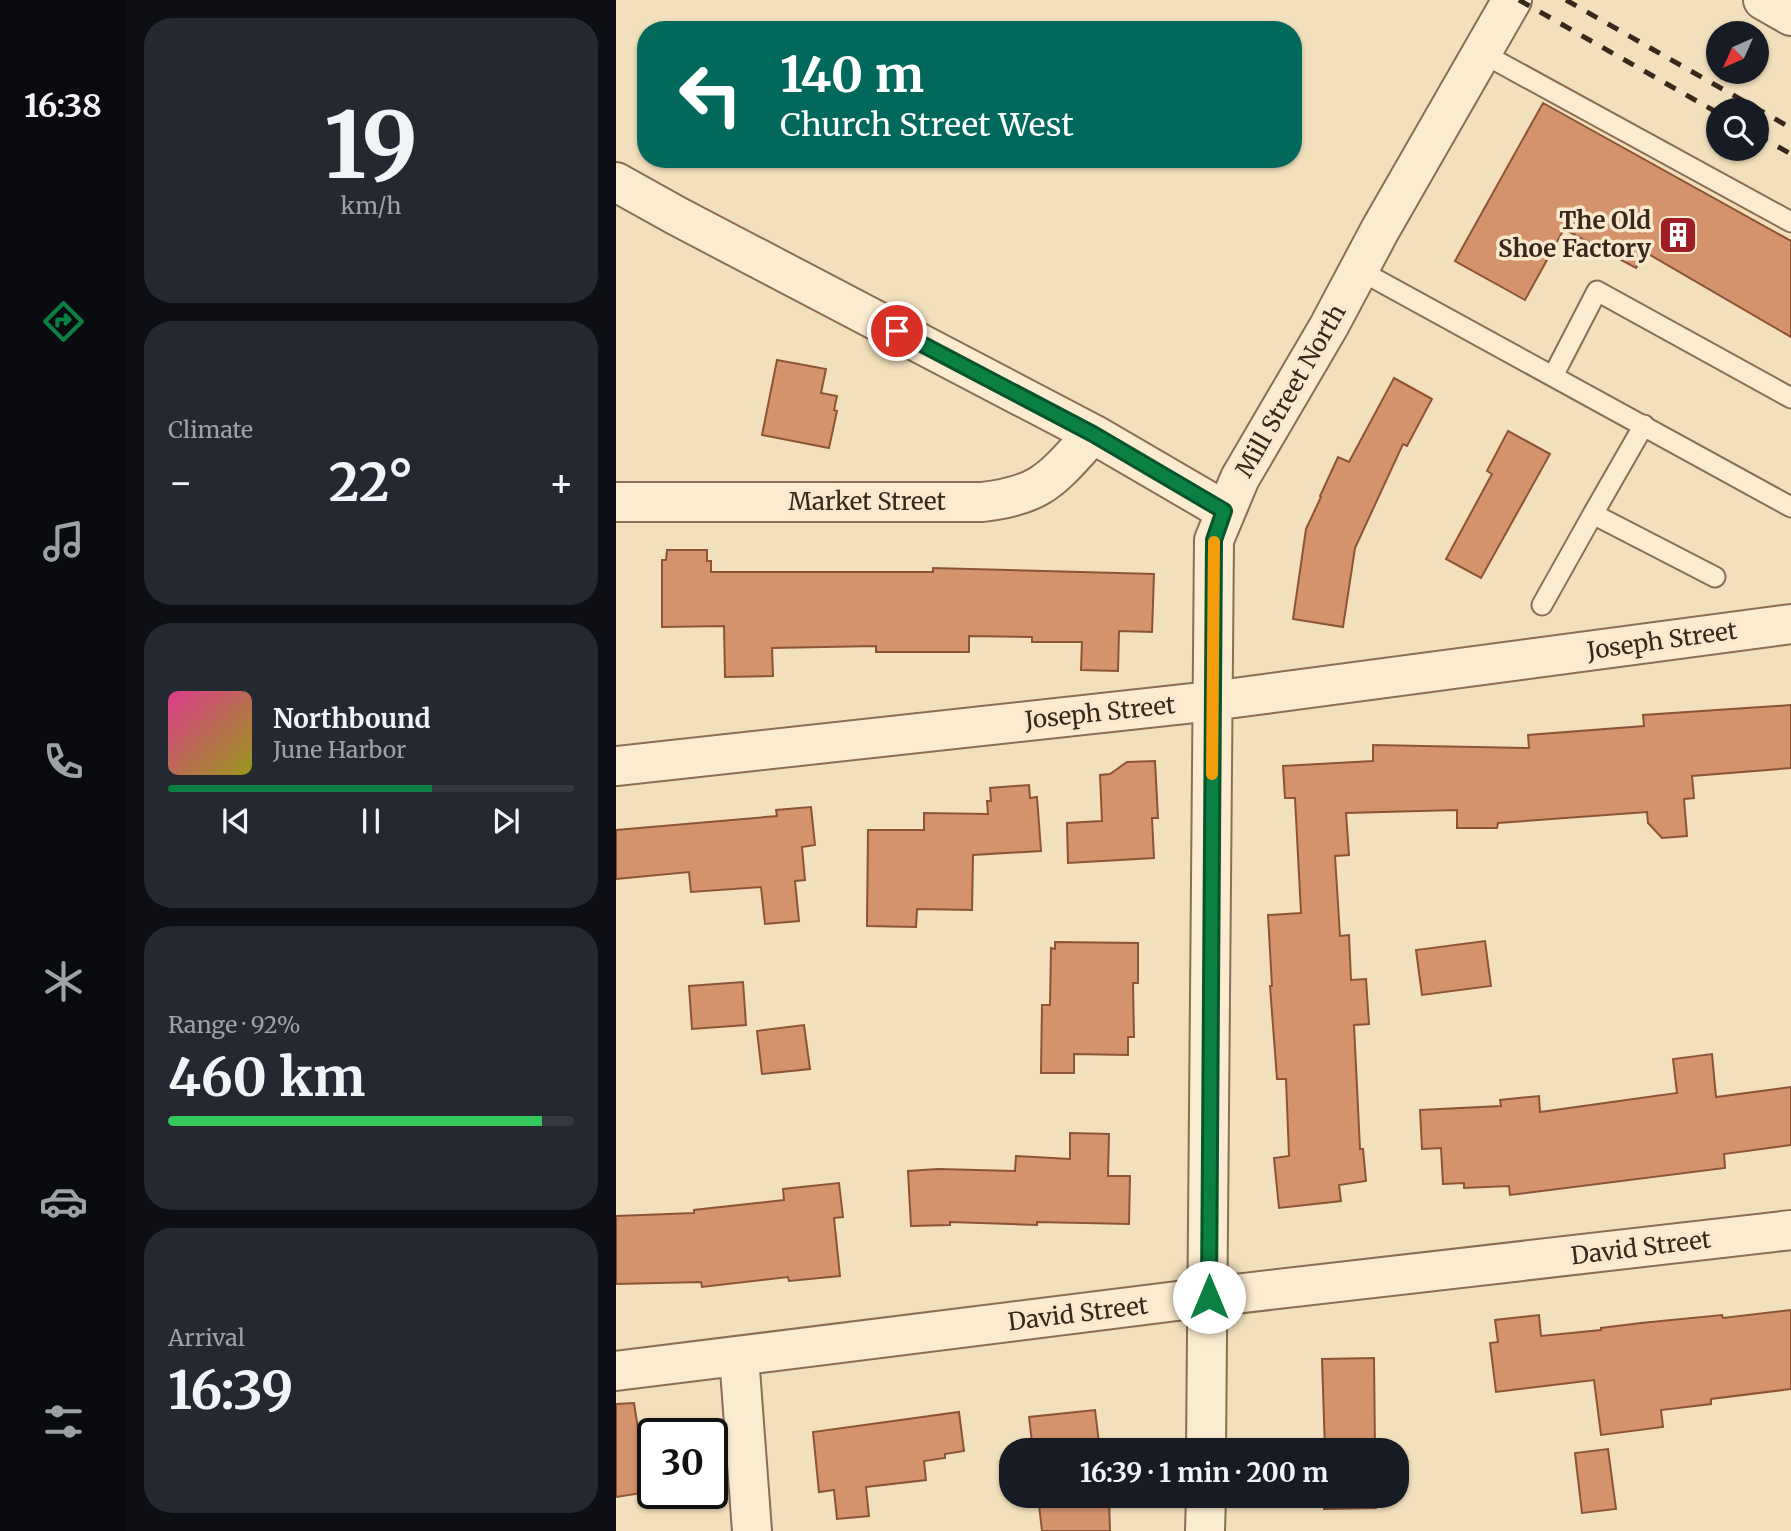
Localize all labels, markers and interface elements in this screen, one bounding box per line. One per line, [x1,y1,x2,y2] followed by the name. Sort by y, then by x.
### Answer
[1706,21,1769,84] north arrow
[1706,21,1769,161] map controls
[780,44,924,105] text: 140 m
[665,49,756,140] icon: left
[24,86,102,126] text: 16:38
[324,88,418,203] text: 19
[1706,98,1769,161] button: search
[780,105,1074,145] text: Church Street West
[341,191,401,220] text: km/h
[1498,205,1652,264] place label: The Old Shoe Factory
[1657,214,1699,256] building icon: The Old Shoe Factory
[39,297,88,346] icon: directions
[1229,299,1353,483] street label: Mill Street North
[867,301,927,361] pin
[878,312,916,350] icon: arrive
[168,415,253,444] text: Climate
[329,450,413,515] text: 22°
[168,459,193,506] text: −
[549,459,574,506] text: +
[788,486,946,517] street label: Market Street
[39,517,88,566] icon: music
[1584,615,1740,667] street label: Joseph Street
[1022,689,1177,736] street label: Joseph Street
[273,702,431,735] text: Northbound
[273,735,406,764] text: June Harbor
[39,737,88,786] icon: phone
[217,802,255,840] icon: previous
[352,802,390,840] icon: pause
[487,802,525,840] icon: next
[39,957,88,1006] icon: climate
[168,1010,301,1039] text: Range · 92%
[168,1045,365,1110] text: 460 km
[39,1177,88,1226] icon: car
[1569,1223,1713,1271] street label: David Street
[1172,1260,1246,1334] position arrow
[1006,1289,1150,1337] street label: David Street
[168,1323,245,1352] text: Arrival
[168,1358,293,1423] text: 16:39
[39,1397,88,1446] icon: filters
[637,1418,728,1509] speed limit sign: 30
[1080,1456,1328,1489] text: 16:39 · 1 min · 200 m

